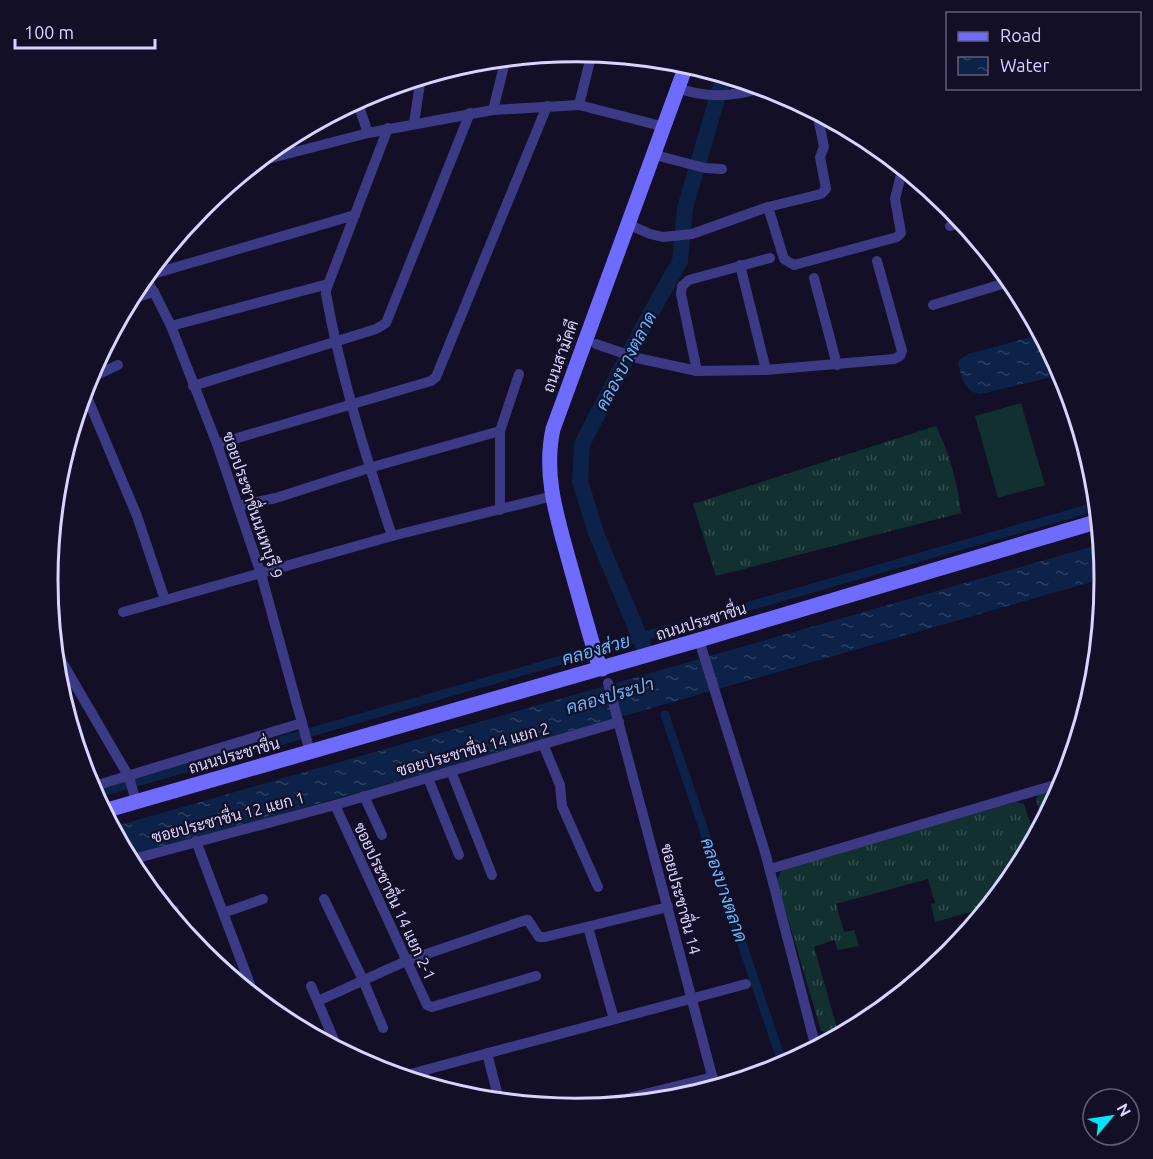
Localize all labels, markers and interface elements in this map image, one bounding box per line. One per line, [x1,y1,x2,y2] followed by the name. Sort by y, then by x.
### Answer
[15,12,154,50] scale bar
[946,12,1141,90] legend
[24,22,74,42] text: 100 m
[1000,25,1042,45] text: Road
[1000,55,1050,75] text: Water
[591,308,660,413] water label: คลองบางตลาด
[537,317,581,395] street label: ถนนสามัคคี
[217,428,291,582] street label: ซอยประชาชื่นนนทบุรี 9
[652,594,748,643] street label: ถนนประชาชื่น
[559,629,632,668] water label: คลองส่วย
[563,673,656,717] water label: คลองประปา
[393,714,552,779] street label: ซอยประชาชื่น 14 แยก 2
[185,729,282,777] street label: ถนนประชาชื่น
[148,783,307,846] street label: ซอยประชาชื่น 12 แยก 1
[351,817,444,983] street label: ซอยประชาชื่น 14 แยก 2-1
[698,835,752,945] water label: คลองบางตลาด
[658,840,709,957] street label: ซอยประชาชื่น 14
[1081,1087,1141,1147] north arrow
[1113,1100,1135,1119] text: N

